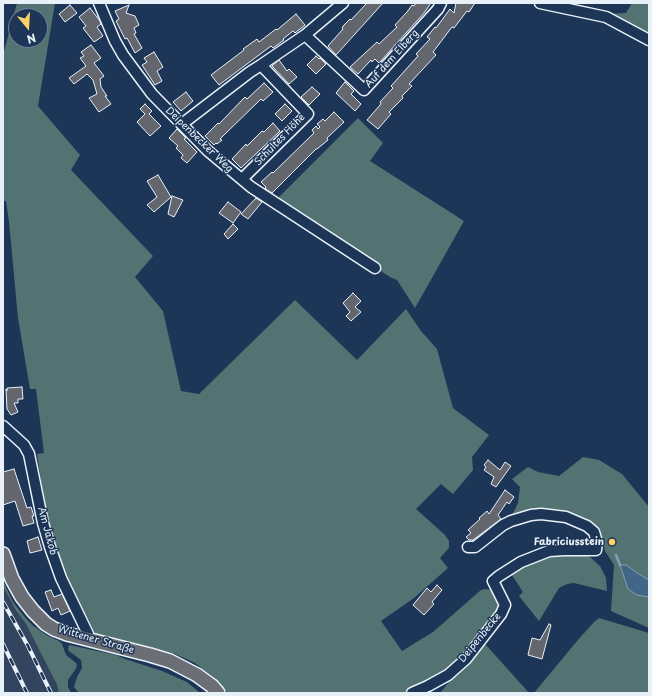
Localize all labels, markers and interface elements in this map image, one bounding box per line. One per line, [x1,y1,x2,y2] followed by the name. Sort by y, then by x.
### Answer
[8,8,48,48] north arrow
[363,27,421,91] street label: Auf dem Elberg
[25,30,38,48] text: N
[163,105,235,175] street label: Deipenbecker Weg
[252,112,308,168] street label: Schultes Höhe
[35,506,59,556] street label: Am Jakob
[534,536,604,548] place label: Fabriciusstein
[607,537,617,547] marker: Fabriciusstein
[456,611,504,665] street label: Deipenbecke
[56,623,136,657] street label: Wittener Straße

